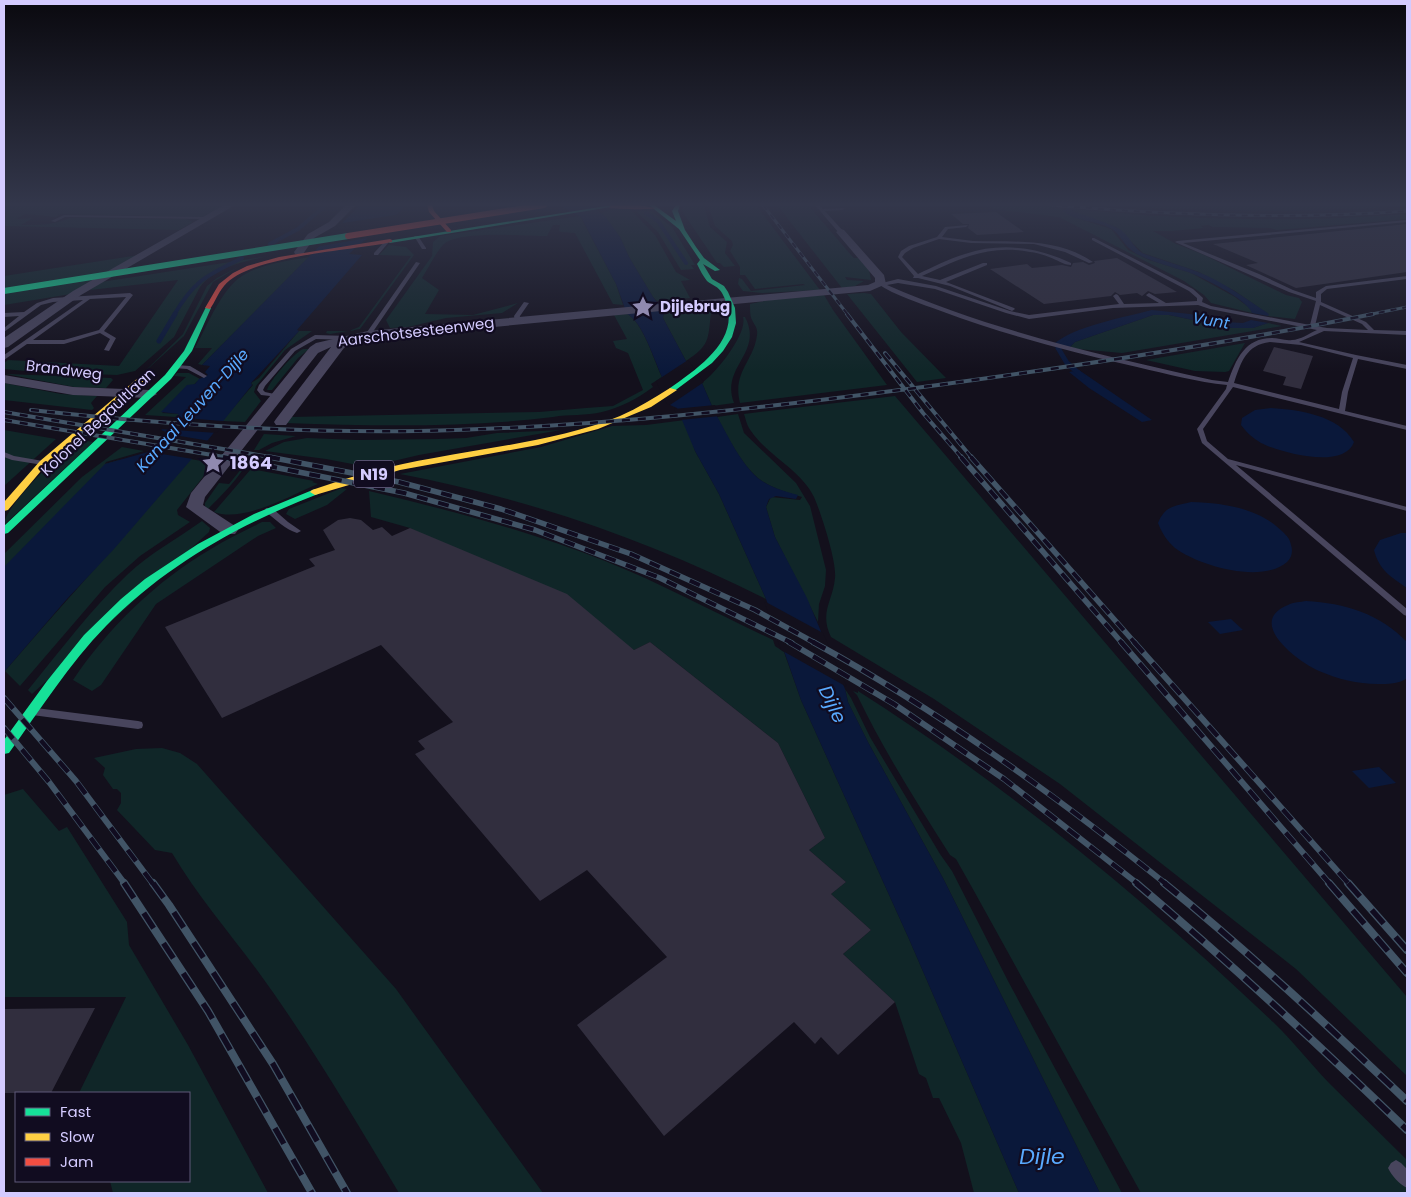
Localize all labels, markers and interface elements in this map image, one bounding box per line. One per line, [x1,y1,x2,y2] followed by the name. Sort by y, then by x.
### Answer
[630,294,656,320] place icon: Dijlebrug
[660,296,730,317] place label: Dijlebrug
[1191,306,1232,335] water label: Vunt
[336,311,496,352] street label: Aarschotsesteenweg
[131,343,254,477] water label: Kanaal Leuven-Dijle
[25,354,103,385] street label: Brandweg
[36,363,160,480] street label: Kolonel Begaultlaan
[200,450,226,476] place icon: 1864
[230,450,272,475] place label: 1864
[354,460,394,488] road number: N19
[812,681,853,728] water label: Dijle
[15,1092,190,1182] legend
[60,1101,91,1122] text: Fast
[60,1126,95,1147] text: Slow
[1019,1141,1065,1172] water label: Dijle
[60,1151,94,1172] text: Jam

